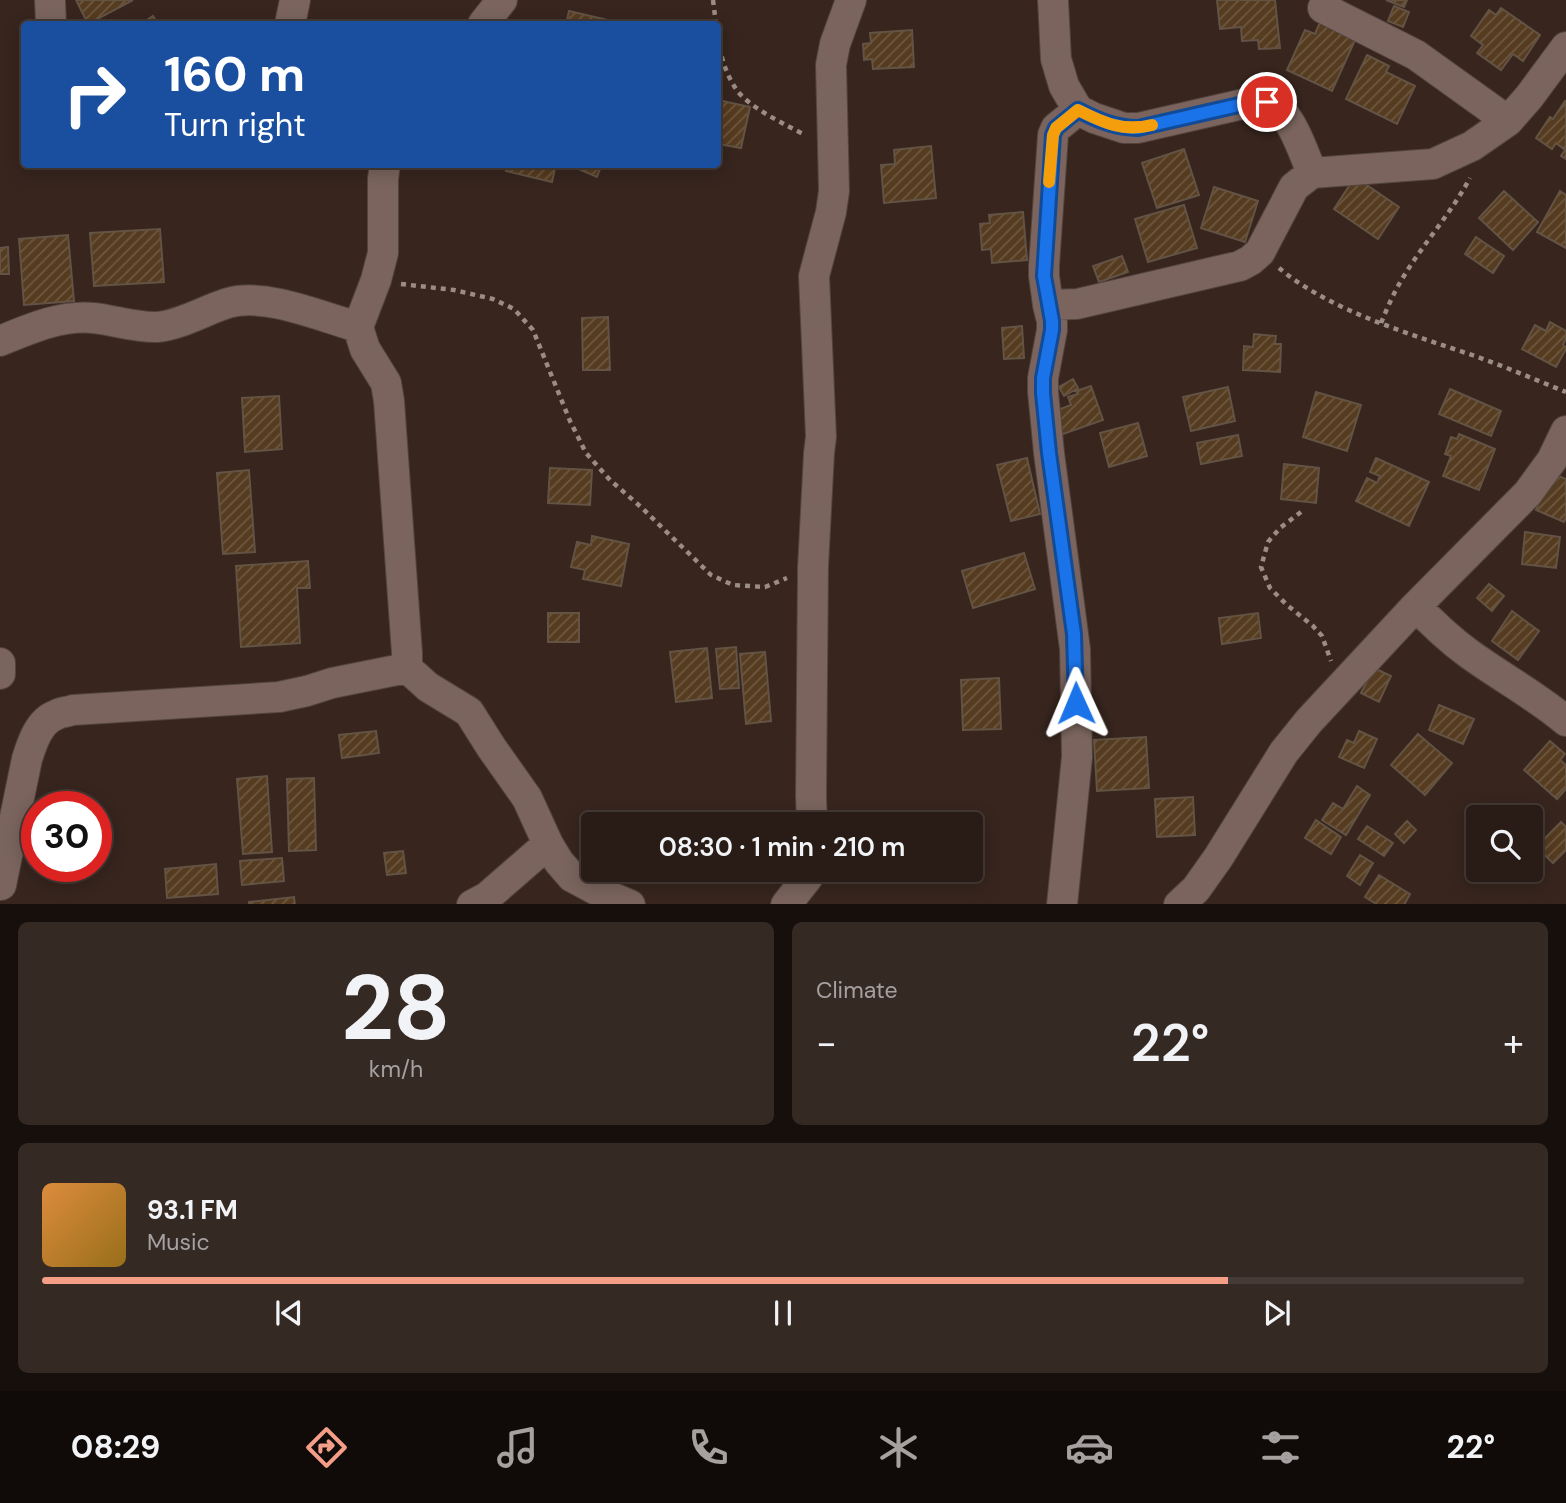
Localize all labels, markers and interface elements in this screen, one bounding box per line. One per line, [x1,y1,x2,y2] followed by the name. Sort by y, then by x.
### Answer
[164,42,305,106] text: 160 m
[49,49,140,140] icon: right
[1237,72,1297,132] pin
[1248,83,1286,121] icon: arrive
[164,104,306,146] text: Turn right
[1039,666,1113,740] position arrow
[21,791,112,882] speed limit sign: 30
[1466,805,1543,882] map controls
[1466,805,1543,882] button: search
[659,830,905,864] text: 08:30 · 1 min · 210 m
[341,949,451,1067] text: 28
[816,975,898,1005] text: Climate
[1131,1009,1209,1077] text: 22°
[816,1018,837,1068] text: −
[1503,1018,1524,1068] text: +
[369,1054,423,1084] text: km/h
[147,1193,238,1227] text: 93.1 FM
[147,1227,210,1257] text: Music
[270,1294,308,1332] icon: previous
[764,1294,802,1332] icon: pause
[1258,1294,1296,1332] icon: next
[302,1423,351,1472] icon: directions
[493,1423,542,1472] icon: music
[684,1423,733,1472] icon: phone
[874,1423,923,1472] icon: climate
[1065,1423,1114,1472] icon: car
[1256,1423,1305,1472] icon: filters
[71,1426,160,1468] text: 08:29
[1447,1426,1495,1468] text: 22°

